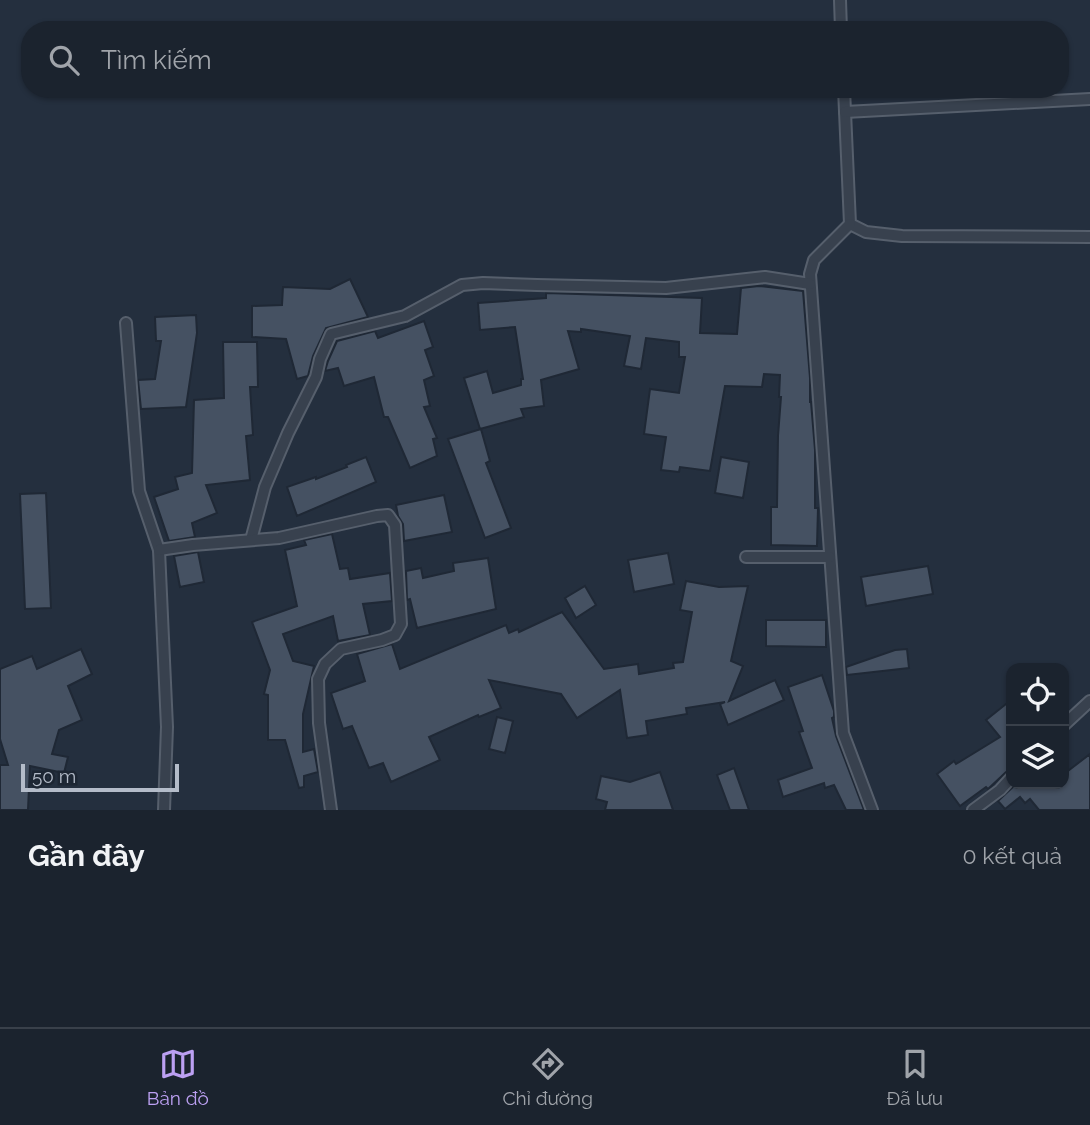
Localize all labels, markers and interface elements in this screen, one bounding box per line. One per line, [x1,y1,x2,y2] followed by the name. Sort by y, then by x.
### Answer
[21,21,1069,98] search box
[45,41,83,79] icon: search
[101,45,212,75] text: Tìm kiếm
[1006,663,1069,789] map controls
[1006,663,1069,726] button: locate
[1006,726,1069,789] button: layers
[21,761,178,793] scale bar
[32,765,76,787] text: 50 m
[28,838,145,873] text: Gần đây
[962,842,1062,869] text: 0 kết quả
[147,1045,209,1109] tab: Bản đồ
[503,1045,593,1109] tab: Chỉ đường
[887,1045,943,1109] tab: Đã lưu

